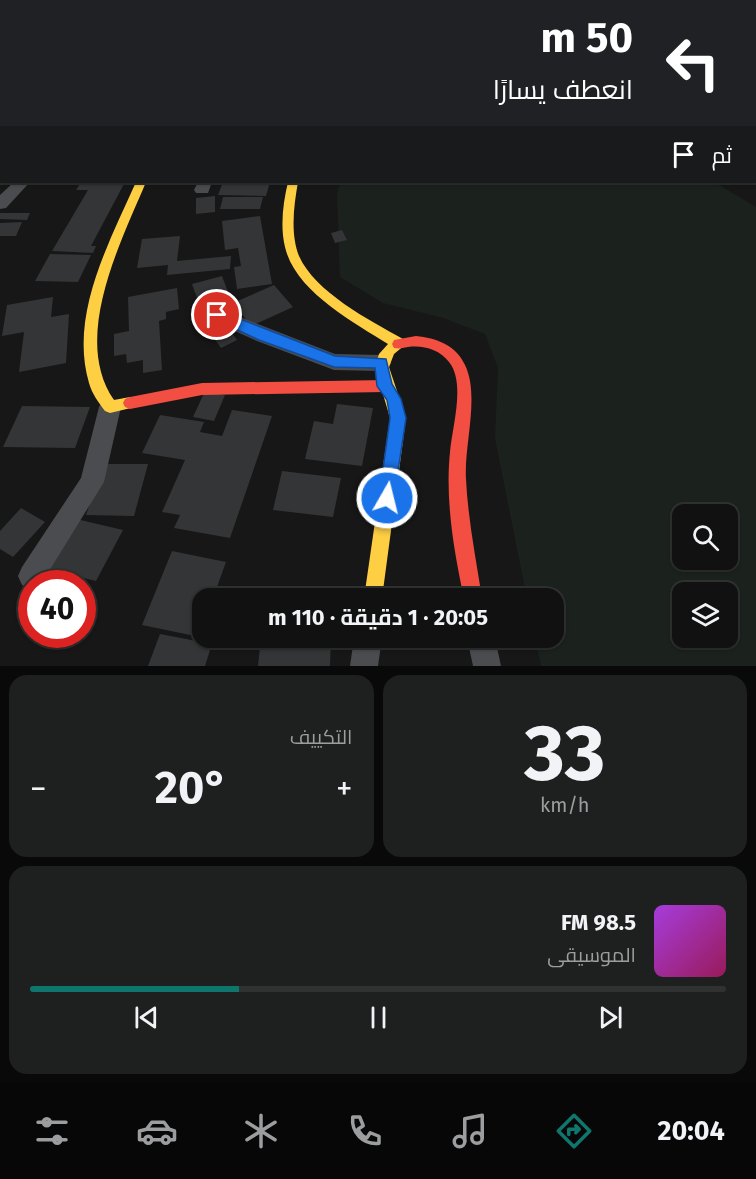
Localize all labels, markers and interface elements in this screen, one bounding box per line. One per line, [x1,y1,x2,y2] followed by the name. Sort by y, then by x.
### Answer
[540,13,633,63] text: 50 m
[654,24,732,102] icon: left
[493,74,633,106] text: انعطف يسارًا
[667,138,700,171] icon: arrive
[712,142,732,169] text: ثم
[191,289,242,340] pin
[200,298,233,331] icon: arrive
[355,466,419,530] position arrow
[672,504,738,648] map controls
[672,504,738,570] button: search
[18,570,96,648] speed limit sign: 40
[672,582,738,648] button: layers
[268,604,488,631] text: 20:05 · 1 دقيقة · 110 m
[524,707,605,801] text: 33
[290,725,353,749] text: التكييف
[155,761,228,815] text: 20°
[30,769,47,809] text: −
[336,769,352,809] text: +
[540,793,590,817] text: km/h
[561,909,636,936] text: 98.5 FM
[547,943,636,967] text: الموسيقى
[130,1001,163,1034] icon: previous
[362,1001,395,1034] icon: pause
[594,1001,627,1034] icon: next
[31,1110,73,1152] icon: filters
[136,1110,178,1152] icon: car
[240,1110,282,1152] icon: climate
[344,1110,386,1152] icon: phone
[449,1110,491,1152] icon: music
[553,1110,595,1152] icon: directions
[658,1115,725,1147] text: 20:04

